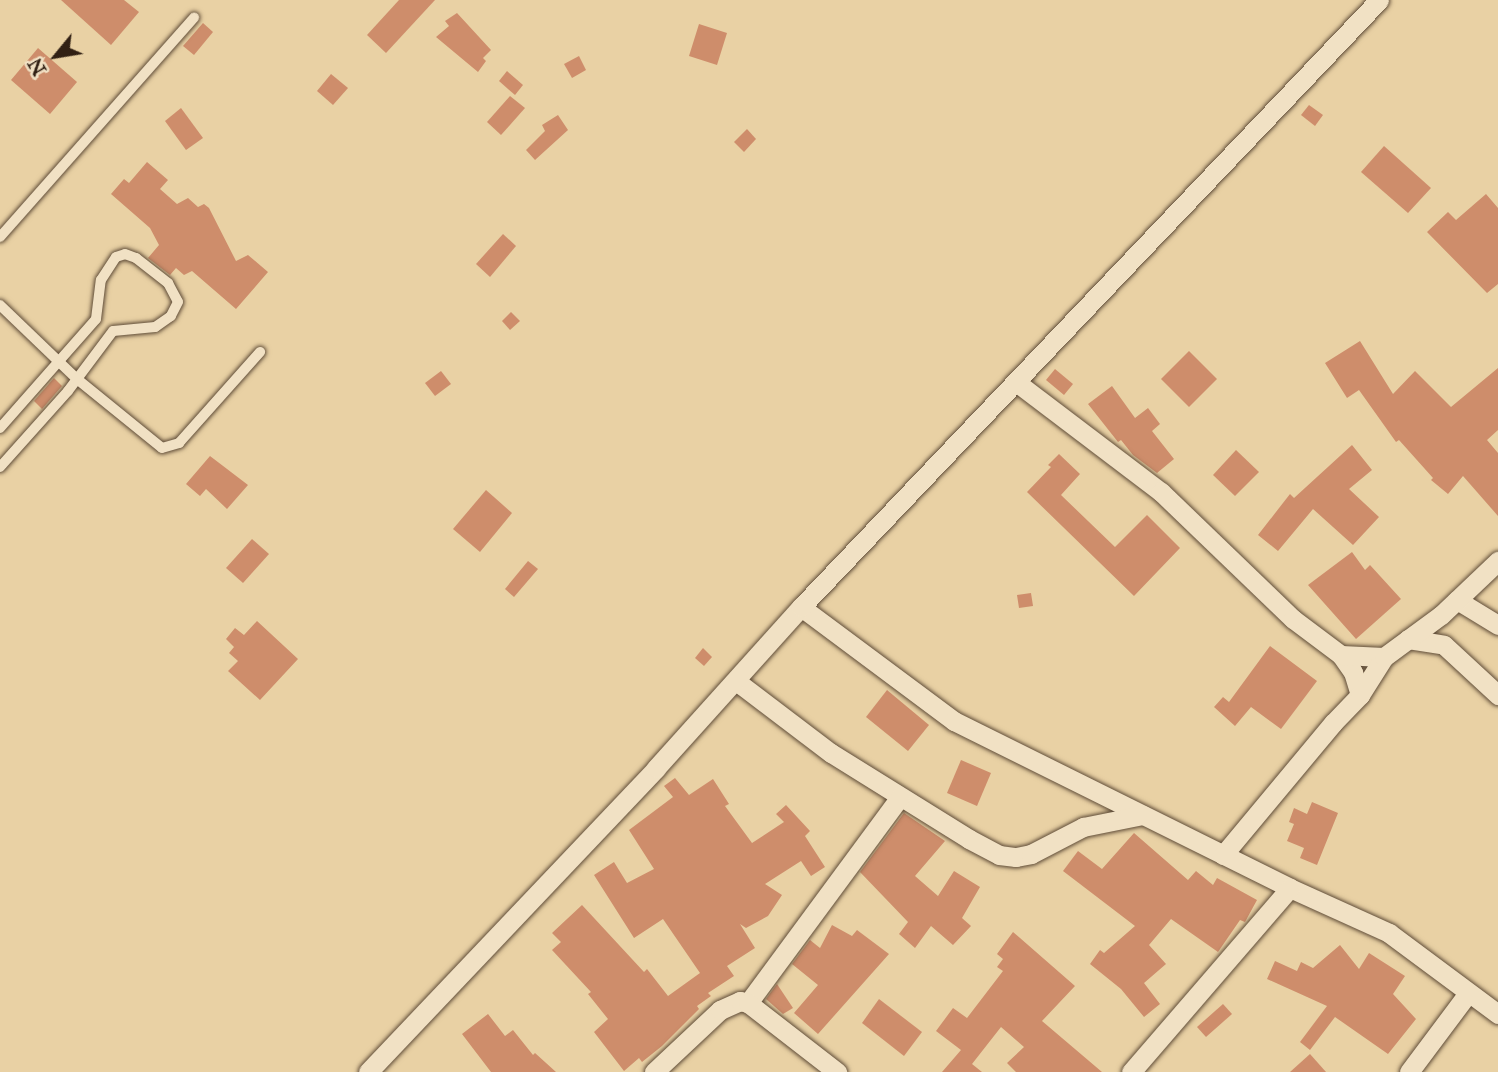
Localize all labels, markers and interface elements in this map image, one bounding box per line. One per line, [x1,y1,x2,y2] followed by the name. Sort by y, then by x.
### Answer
[21,21,91,91] north arrow
[23,54,51,79] text: N

